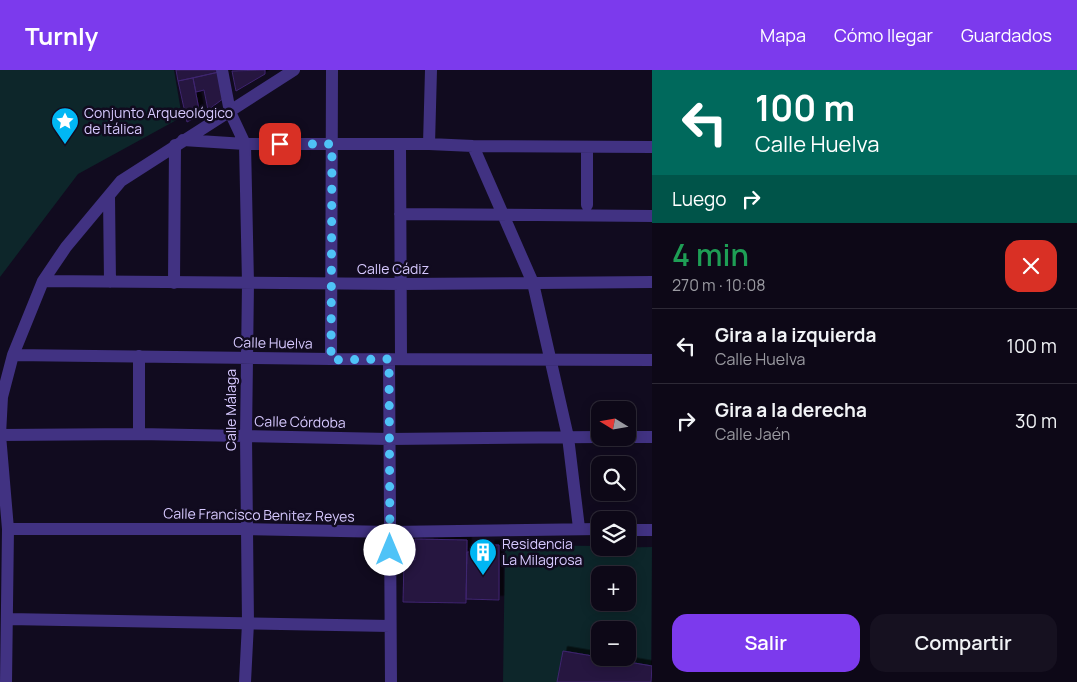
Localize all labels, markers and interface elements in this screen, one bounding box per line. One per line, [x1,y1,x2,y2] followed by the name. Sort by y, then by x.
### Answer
[25,19,98,52] text: Turnly
[760,23,806,47] text: Mapa
[834,23,933,47] text: Cómo llegar
[961,23,1052,47] text: Guardados
[755,84,855,132] text: 100 m
[672,90,737,155] icon: left
[84,103,233,138] place label: Conjunto Arqueológico de Itálica
[50,106,80,145] place icon: Conjunto Arqueológico de Itálica
[259,123,301,165] pin
[755,129,879,159] text: Calle Huelva
[266,130,294,158] icon: arrive
[737,185,765,213] icon: right
[672,186,727,212] text: Luego
[672,234,749,275] text: 4 min
[1005,240,1057,292] button: close
[357,259,429,278] street label: Calle Cádiz
[672,274,766,296] text: 270 m · 10:08
[715,322,876,348] text: Gira a la izquierda
[233,332,313,353] street label: Calle Huelva
[672,332,700,360] icon: left
[1006,333,1057,359] text: 100 m
[715,348,805,370] text: Calle Huelva
[221,369,240,451] street label: Calle Málaga
[715,397,867,423] text: Gira a la derecha
[591,401,636,446] north arrow
[591,401,636,666] map controls
[672,407,700,435] icon: right
[1015,408,1057,434] text: 30 m
[254,411,346,432] street label: Calle Córdoba
[715,423,790,445] text: Calle Jaén
[591,456,636,501] button: search
[163,503,355,526] street label: Calle Francisco Benitez Reyes
[591,511,636,556] button: layers
[363,523,415,575] position arrow
[502,534,582,569] place label: Residencia La Milagrosa
[468,537,498,576] building icon: Residencia La Milagrosa
[591,566,636,611] button: +
[672,614,860,672] button: Salir
[870,614,1057,672] button: Compartir
[591,621,636,666] button: −

